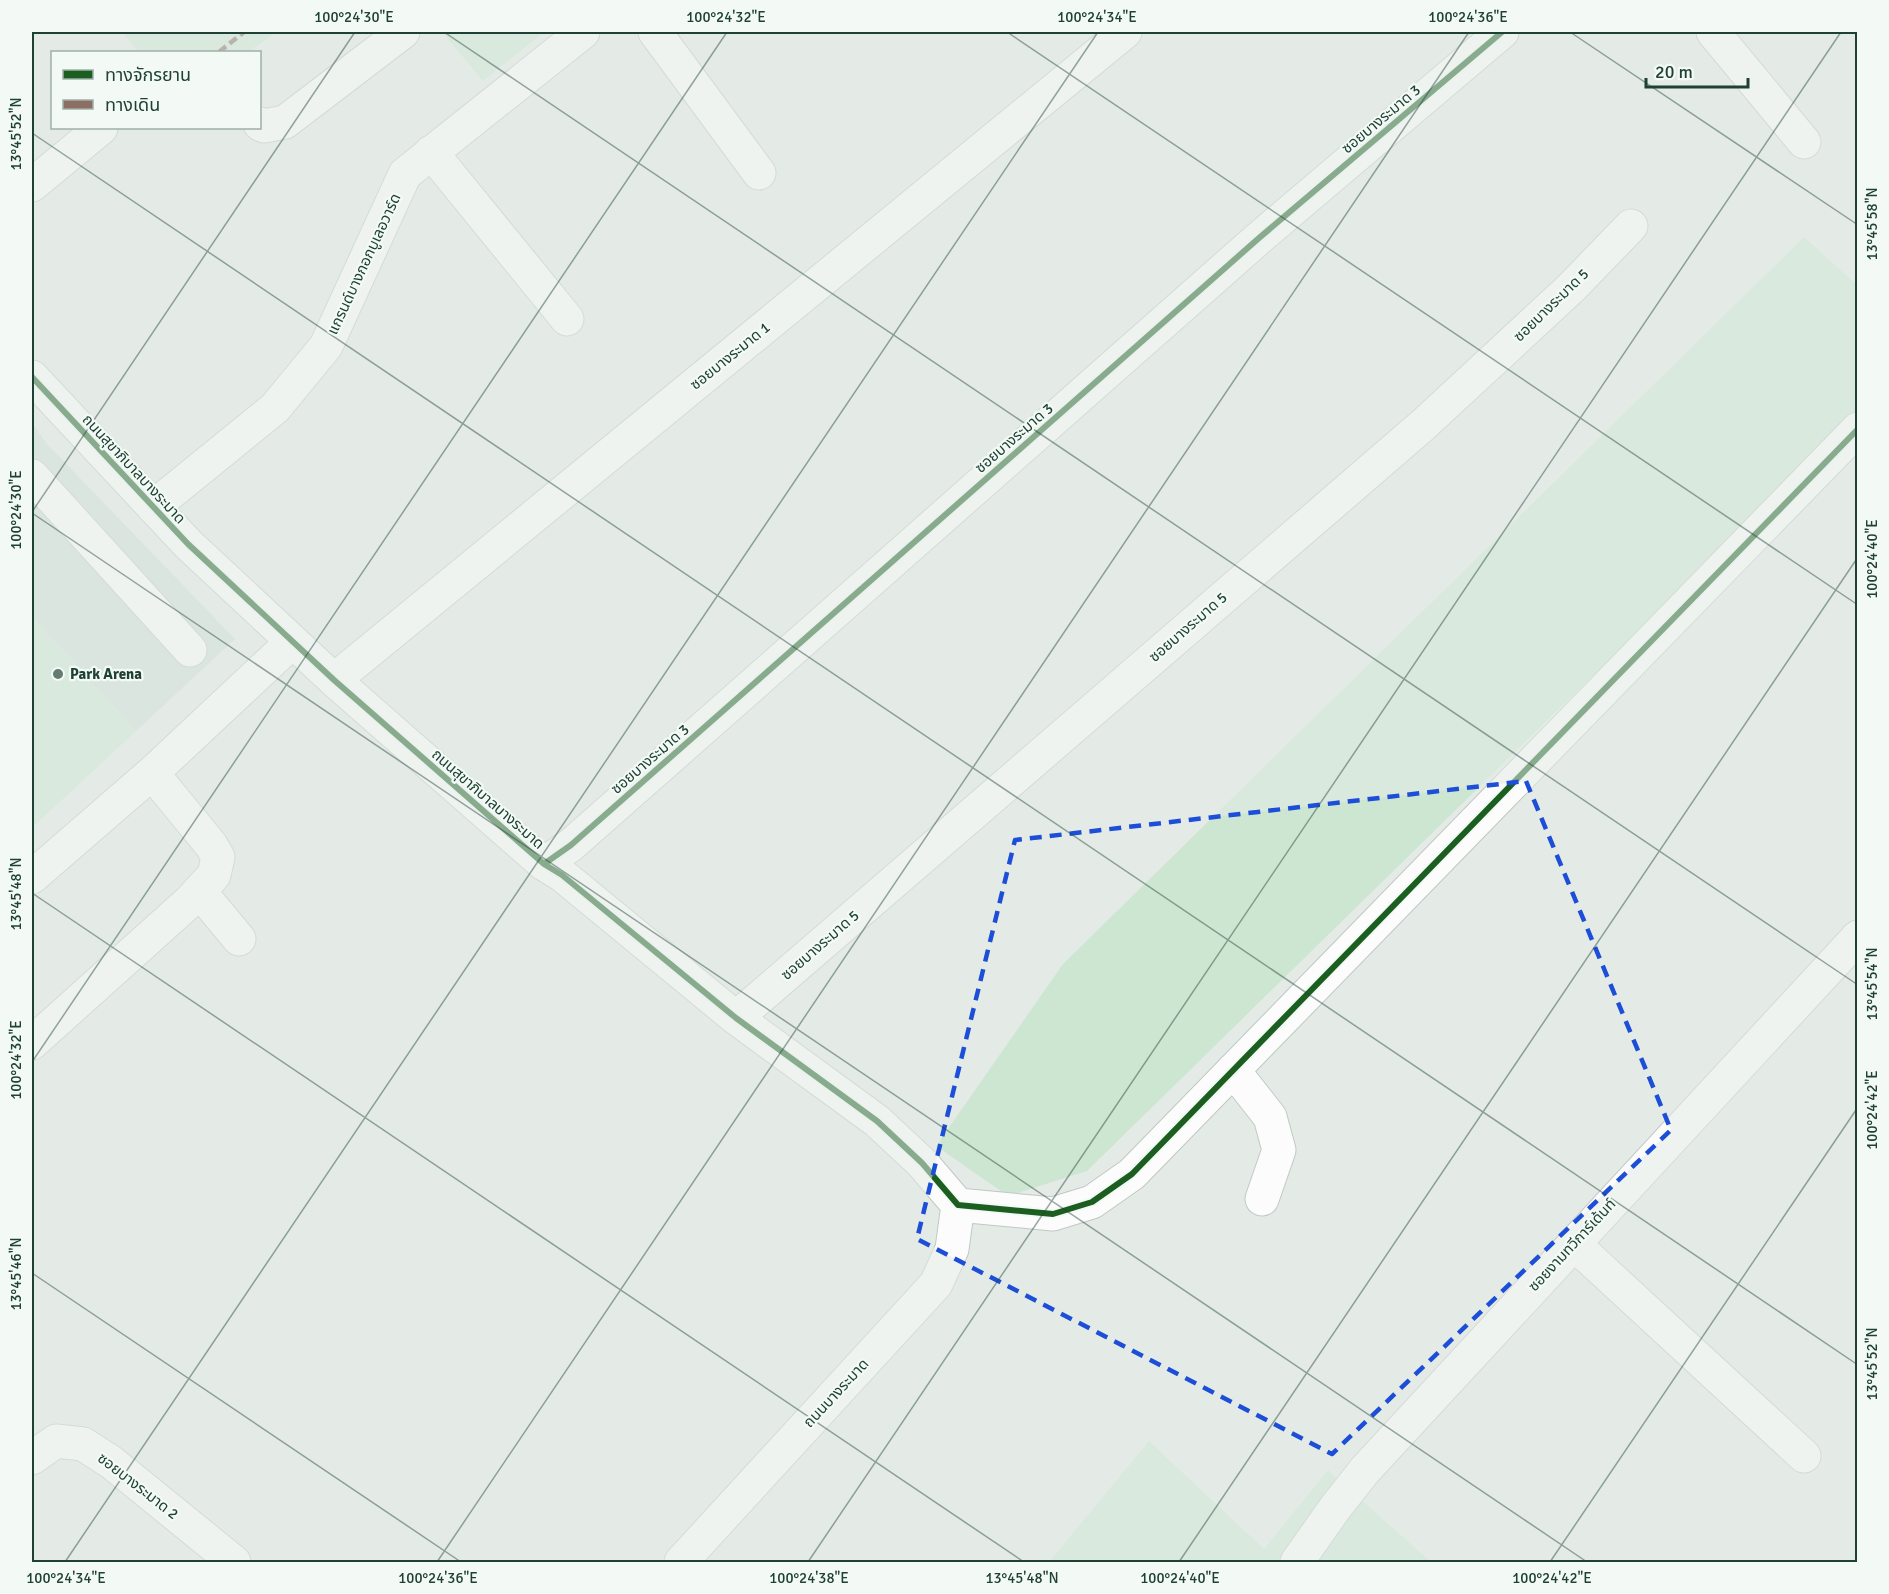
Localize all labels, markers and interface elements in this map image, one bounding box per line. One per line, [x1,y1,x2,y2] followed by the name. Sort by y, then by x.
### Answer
[314,8,394,26] text: 100°24'30"E
[686,8,766,26] text: 100°24'32"E
[1057,8,1137,26] text: 100°24'34"E
[1428,8,1508,26] text: 100°24'36"E
[51,51,261,129] legend
[1646,51,1748,89] scale bar
[1655,61,1693,83] text: 20 m
[105,64,191,86] text: ทางจักรยาน
[1338,81,1424,157] street label: ซอยบางระมาด 3
[105,94,160,116] text: ทางเดิน
[7,97,25,171] text: 13°45'52"N
[1863,187,1881,261] text: 13°45'58"N
[323,191,405,337] street label: แกรนด์บางกอกบูเลอวาร์ด
[1510,265,1592,345] street label: ซอยบางระมาด 5
[686,318,774,394] street label: ซอยบางระมาด 1
[971,399,1057,477] street label: ซอยบางระมาด 3
[79,410,189,528] street label: ถนนสุขาภิบาลบางระมาด
[7,470,25,550] text: 100°24'30"E
[1863,519,1881,599] text: 100°24'40"E
[1145,588,1231,666] street label: ซอยบางระมาด 5
[70,665,142,683] place label: Park Arena
[51,667,65,681] marker: Park Arena
[607,720,693,798] street label: ซอยบางระมาด 3
[428,745,548,853] street label: ถนนสุขาภิบาลบางระมาด
[7,857,25,931] text: 13°45'48"N
[777,906,863,984] street label: ซอยบางระมาด 5
[1863,947,1881,1021] text: 13°45'54"N
[7,1020,25,1100] text: 100°24'32"E
[1863,1070,1881,1150] text: 100°24'42"E
[1524,1195,1620,1295] street label: ซอยงามทวีการ์เด้นท์
[7,1237,25,1311] text: 13°45'46"N
[1863,1327,1881,1401] text: 13°45'52"N
[800,1355,872,1431] street label: ถนนบางระมาด
[94,1449,182,1523] street label: ซอยบางระมาด 2
[26,1569,106,1587] text: 100°24'34"E
[398,1569,478,1587] text: 100°24'36"E
[769,1569,849,1587] text: 100°24'38"E
[985,1569,1059,1587] text: 13°45'48"N
[1140,1569,1220,1587] text: 100°24'40"E
[1512,1569,1592,1587] text: 100°24'42"E

